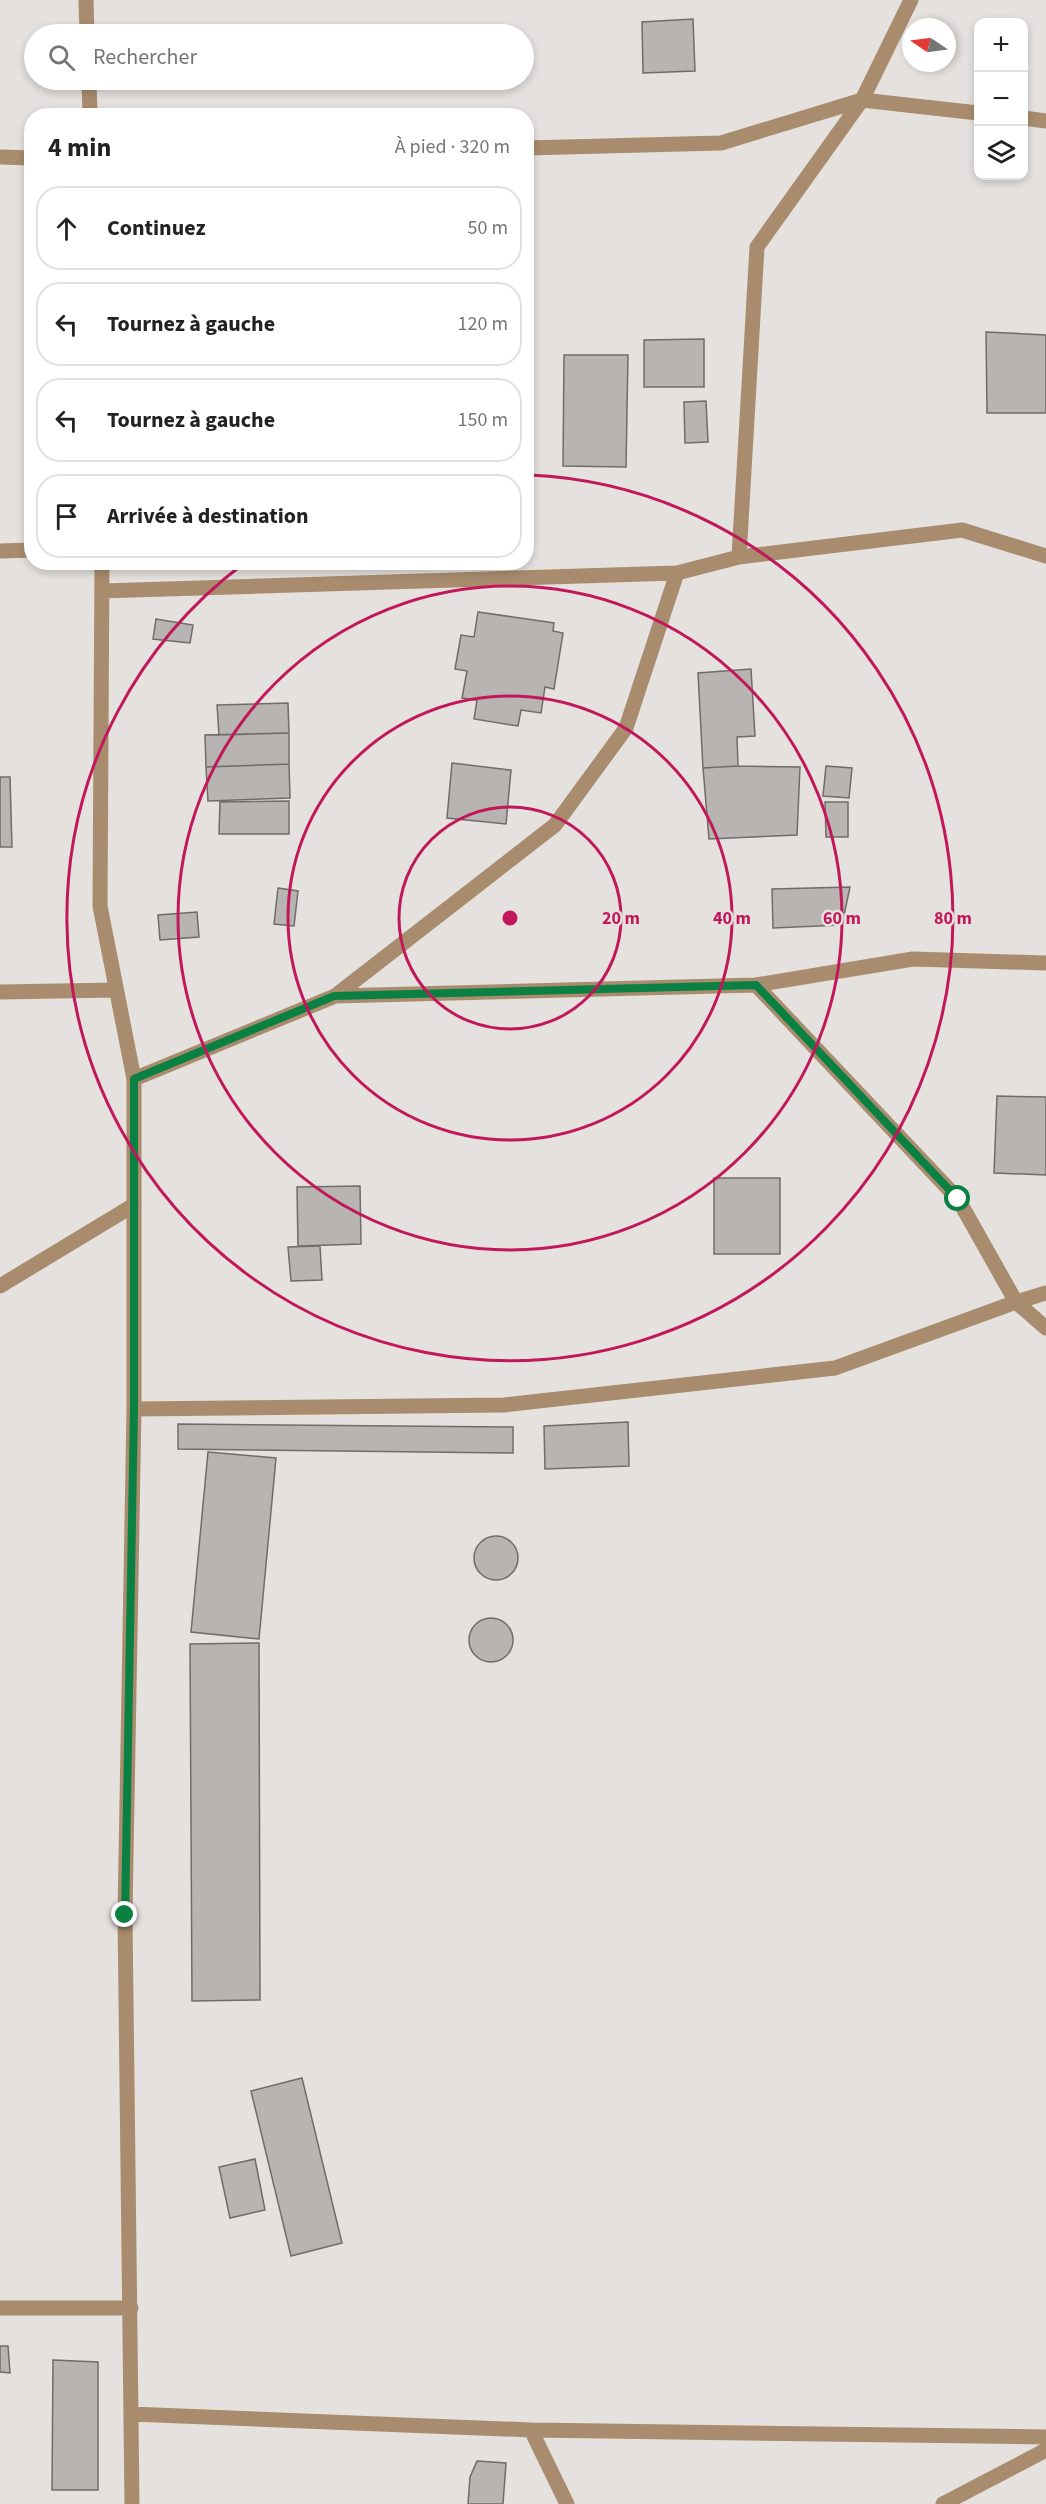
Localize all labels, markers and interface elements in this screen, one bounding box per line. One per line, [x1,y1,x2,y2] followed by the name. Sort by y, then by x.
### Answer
[902,18,956,72] north arrow
[974,18,1028,180] map controls
[974,18,1028,72] button: +
[24,24,534,90] search box
[45,41,78,74] icon: search
[93,41,197,73] text: Rechercher
[974,72,1028,126] button: −
[974,126,1028,180] button: layers
[48,129,111,166] text: 4 min
[395,133,510,161] text: À pied · 320 m
[50,212,83,245] icon: ahead
[107,212,206,244] text: Continuez
[468,214,508,242] text: 50 m
[50,308,83,341] icon: left
[107,308,275,340] text: Tournez à gauche
[458,310,508,338] text: 120 m
[50,404,83,437] icon: left
[107,404,275,436] text: Tournez à gauche
[458,406,508,434] text: 150 m
[50,500,83,533] icon: arrive
[107,500,309,532] text: Arrivée à destination
[602,906,640,931] text: 20 m
[713,906,751,931] text: 40 m
[823,906,861,931] text: 60 m
[934,906,972,931] text: 80 m
[500,908,520,928] centre of rings
[944,1185,970,1211] route start
[111,1901,137,1927] route end

